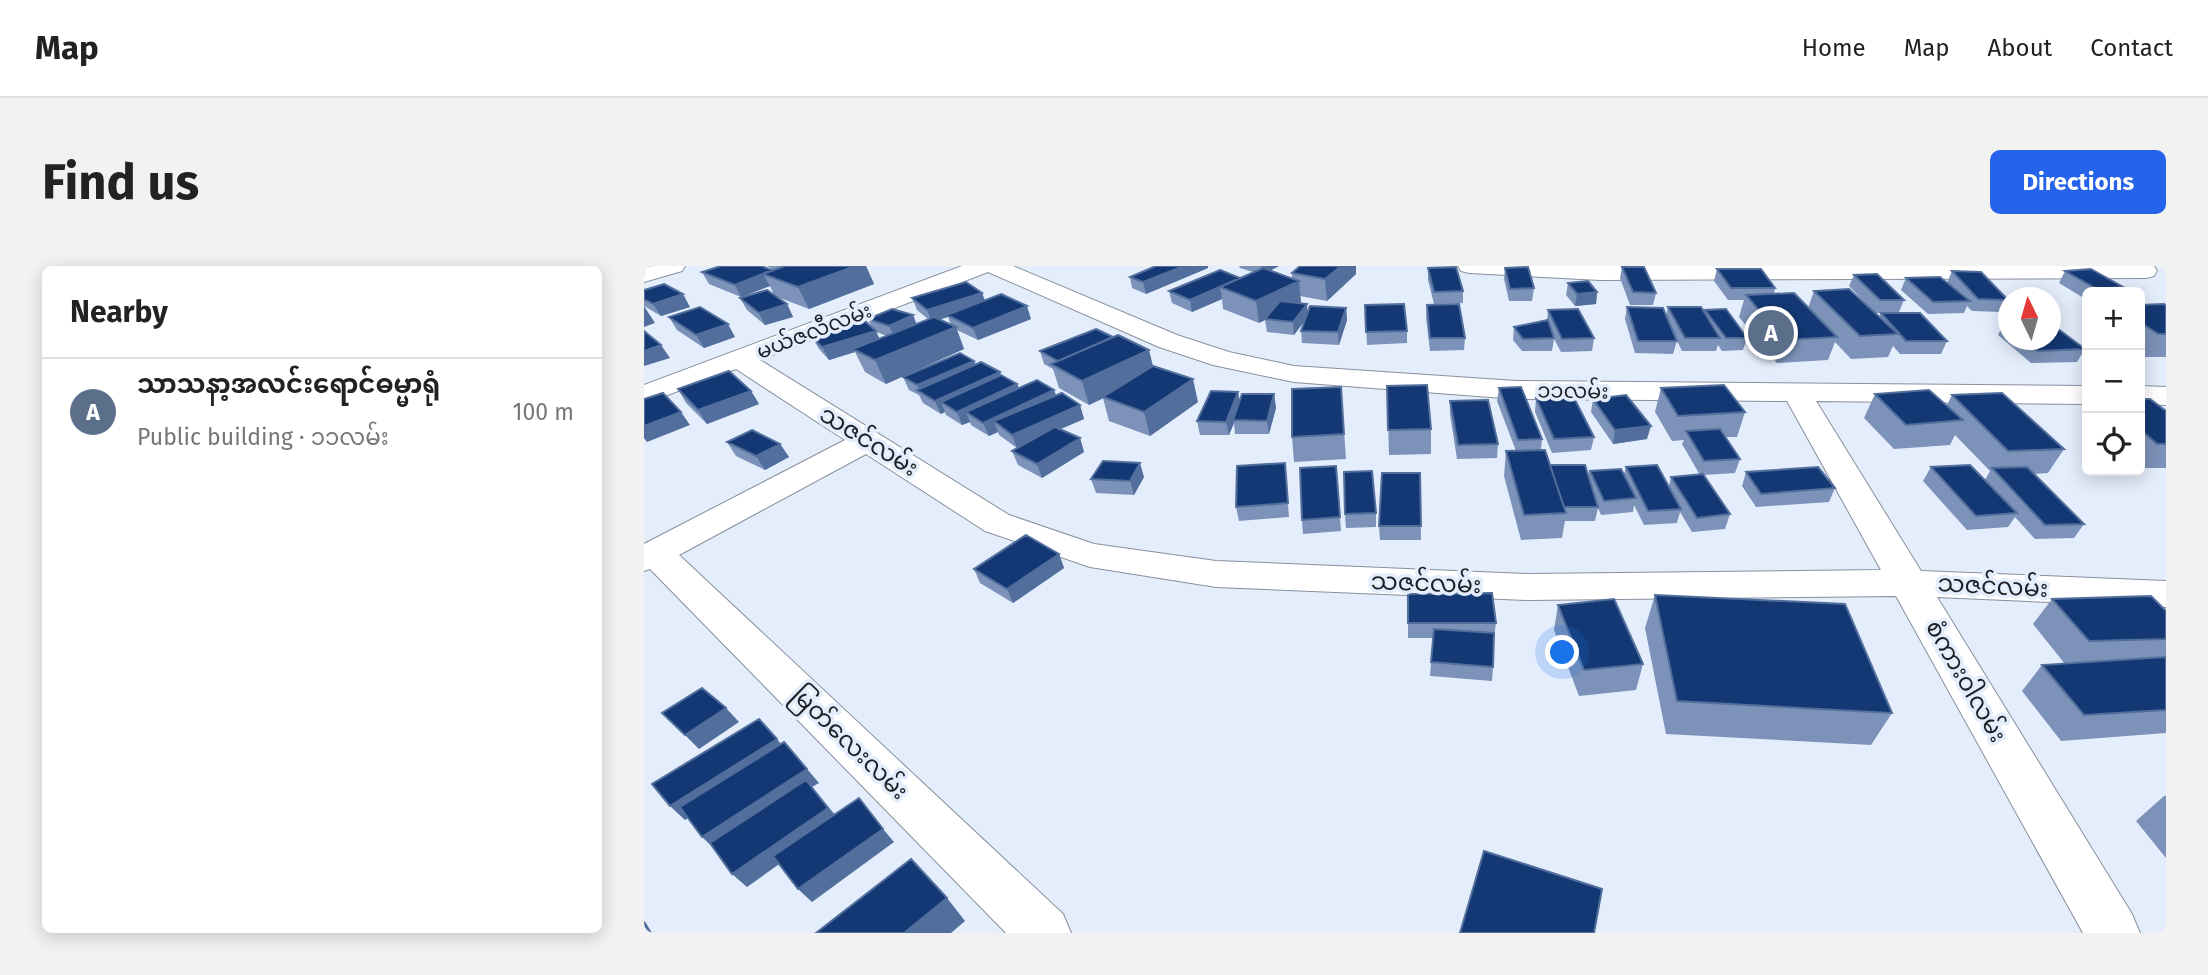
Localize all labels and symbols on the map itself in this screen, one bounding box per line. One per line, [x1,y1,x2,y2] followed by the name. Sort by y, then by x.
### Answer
[1998,287,2061,350] north arrow
[752,294,875,365] street label: မယ်ဇလီလမ်း
[1748,307,1794,359] pin: A
[1537,374,1609,405] street label: ၁၁လမ်း
[815,398,924,482] street label: သဇင်လမ်း
[1370,565,1482,599] street label: သဇင်လမ်း
[1937,567,2049,603] street label: သဇင်လမ်း
[1920,614,2014,747] street label: စံကားဝါလမ်း
[1545,635,1579,669] your location
[783,679,915,809] street label: မြတ်လေးလမ်း

